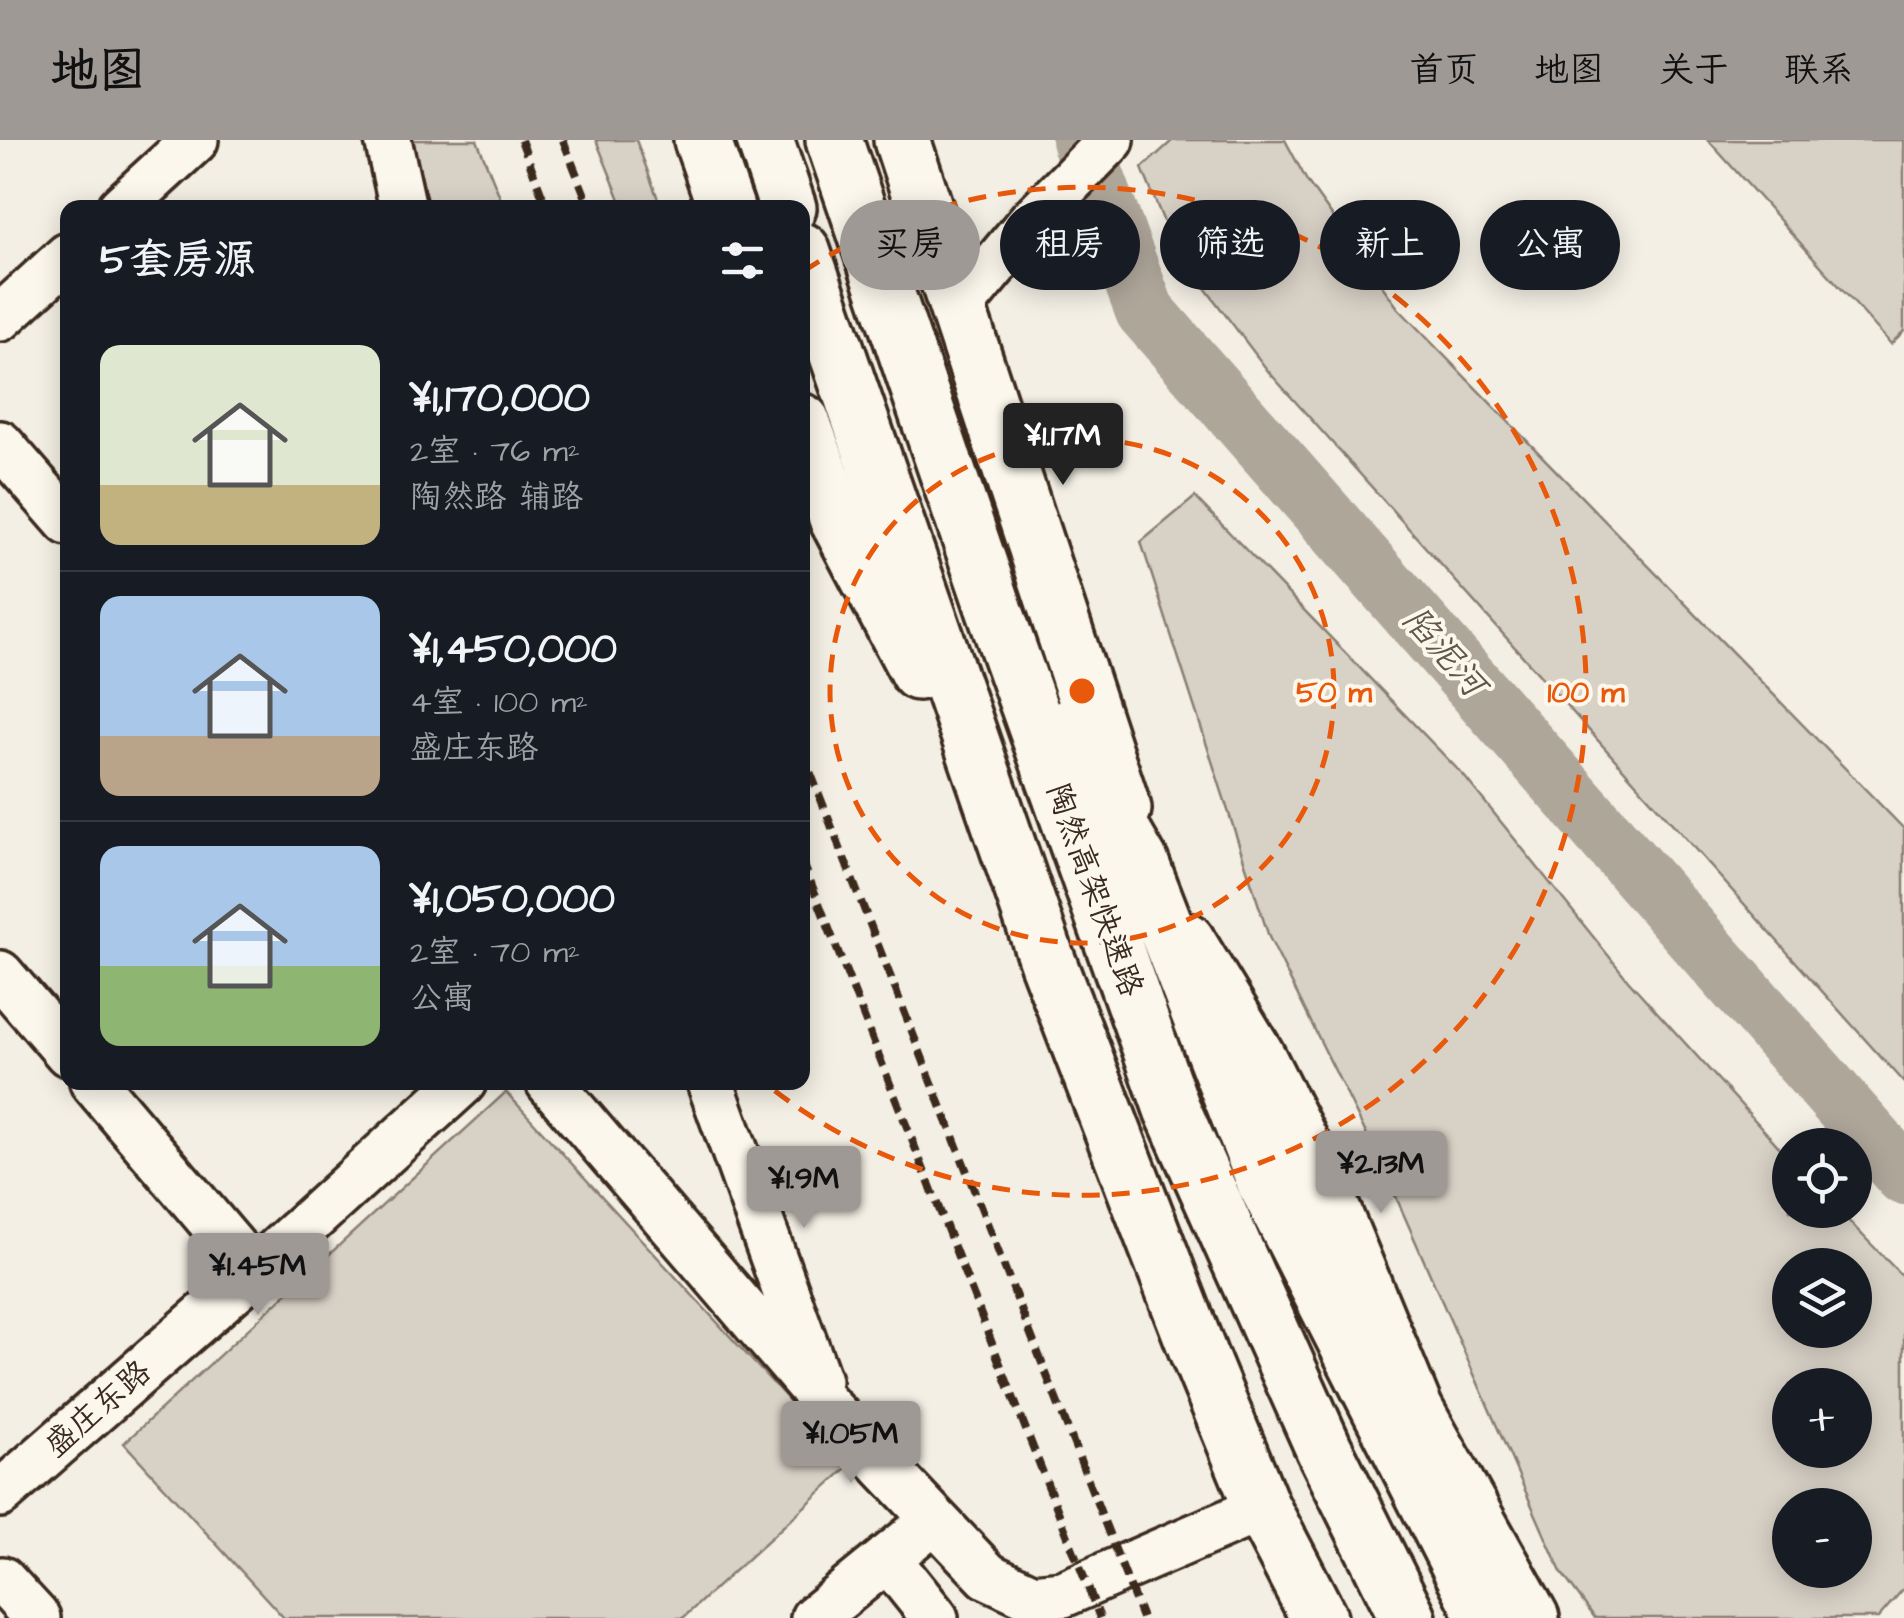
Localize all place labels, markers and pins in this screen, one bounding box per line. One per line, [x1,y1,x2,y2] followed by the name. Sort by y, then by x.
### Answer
[982,403,1144,488] pin: ¥1.17M
[1064,673,1100,709] centre of rings
[1300,1131,1462,1216] pin: ¥2.13M
[734,1146,874,1231] pin: ¥1.9M
[177,1233,339,1318] pin: ¥1.45M
[770,1401,932,1486] pin: ¥1.05M

